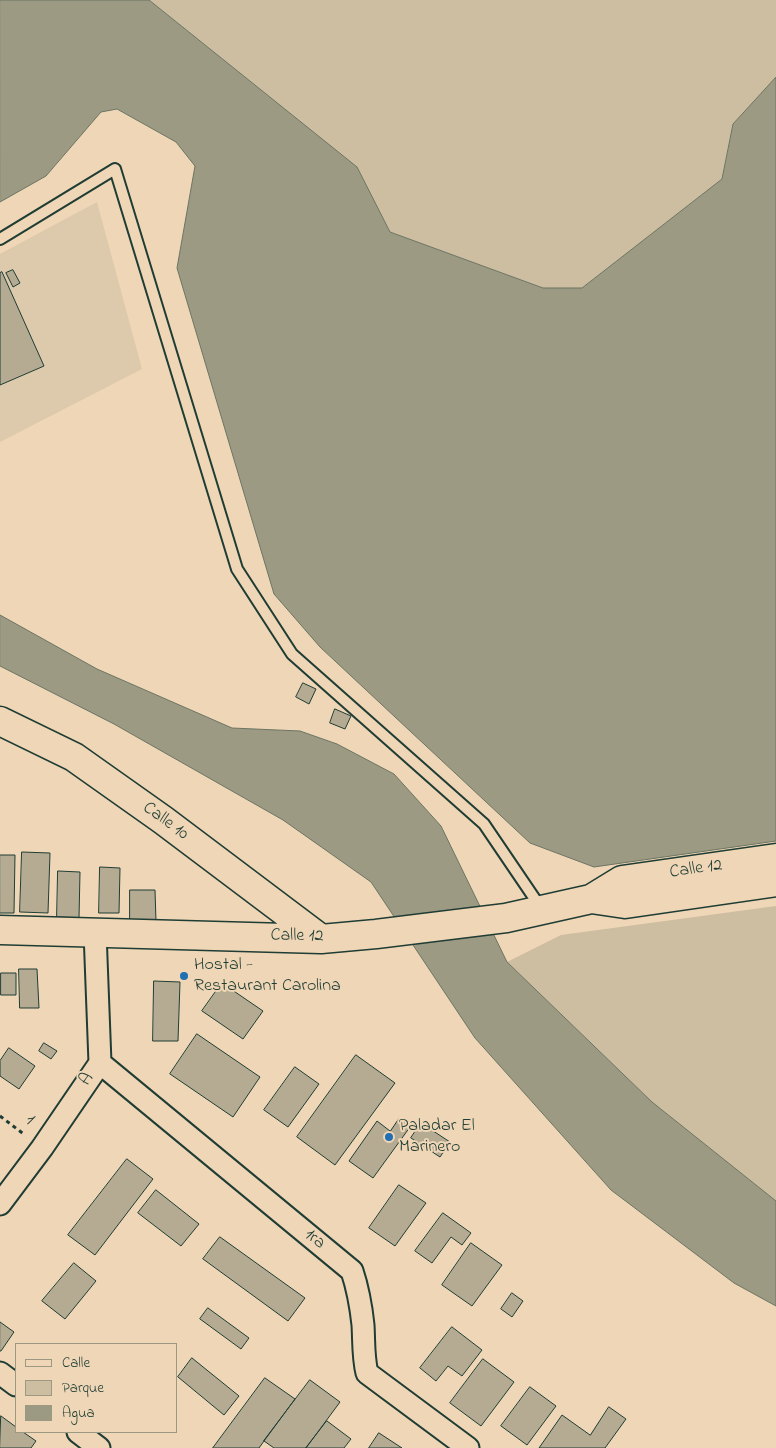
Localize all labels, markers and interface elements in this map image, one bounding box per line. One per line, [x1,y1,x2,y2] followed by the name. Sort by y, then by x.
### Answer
[138,798,192,846] street label: Calle 10
[668,856,724,884] street label: Calle 12
[270,926,324,948] street label: Calle 12
[194,955,341,998] place label: Hostal - Restaurant Carolina
[178,970,190,982] marker: Hostal - Restaurant Carolina
[76,1069,100,1091] street label: A
[20,1111,38,1131] street label: 1
[399,1116,475,1158] place label: Paladar El Marinero
[383,1131,395,1143] marker: Paladar El Marinero
[299,1225,329,1255] street label: 1ra
[15,1343,178,1433] legend
[62,1352,90,1374] text: Calle
[62,1377,104,1399] text: Parque
[62,1402,95,1424] text: Agua

